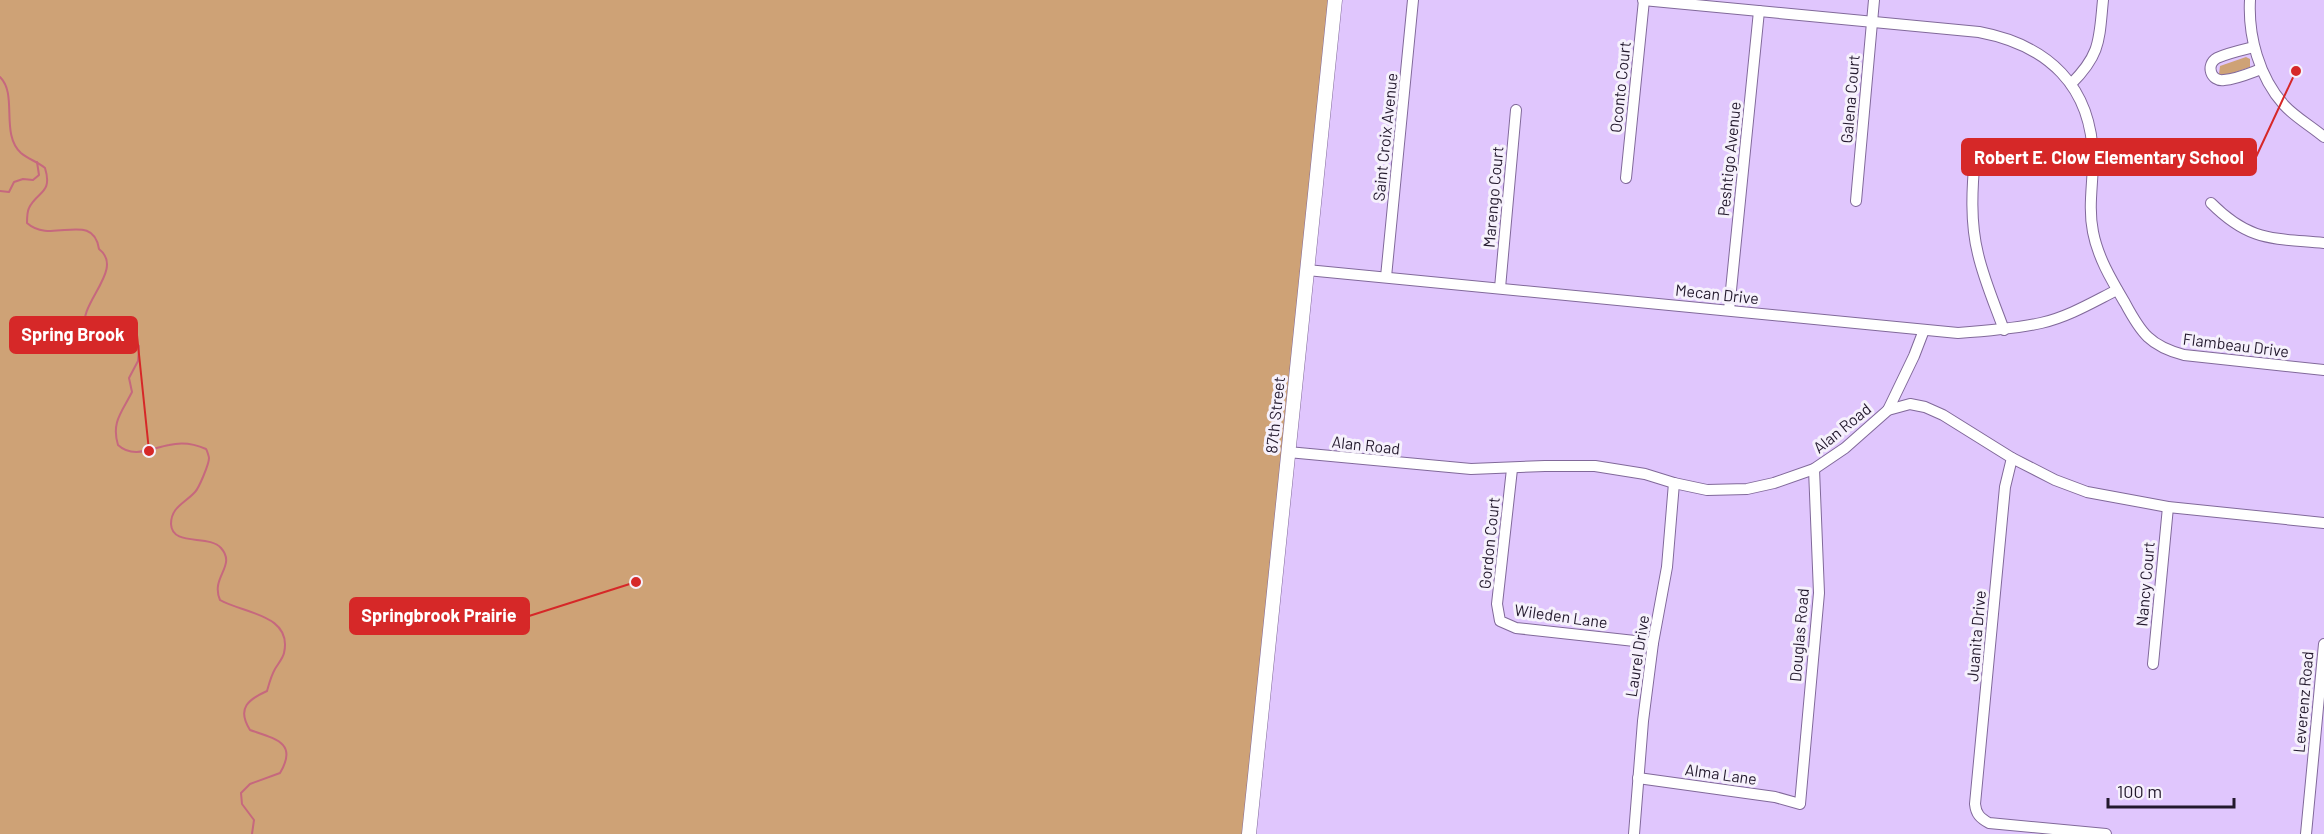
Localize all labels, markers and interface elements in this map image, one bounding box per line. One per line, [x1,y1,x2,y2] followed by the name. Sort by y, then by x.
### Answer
[1605,40,1634,134] street label: Oconto Court
[1836,54,1863,144] street label: Galena Court
[1368,72,1401,202] street label: Saint Croix Avenue
[1713,101,1744,217] street label: Peshtigo Avenue
[1962,139,2256,175] callout: Robert E. Clow Elementary School
[1479,145,1506,249] street label: Marengo Court
[1974,146,2244,168] text: Robert E. Clow Elementary School
[1674,280,1760,307] street label: Mecan Drive
[10,317,137,353] callout: Spring Brook
[21,323,125,345] text: Spring Brook
[2182,329,2290,360] street label: Flambeau Drive
[1261,376,1288,454] street label: 87th Street
[1809,399,1874,457] street label: Alan Road
[1331,431,1401,458] street label: Alan Road
[1474,496,1503,590] street label: Gordon Court
[2131,541,2158,627] street label: Nancy Court
[1785,587,1812,683] street label: Douglas Road
[1962,590,1989,682] street label: Juanita Drive
[350,598,529,634] callout: Springbrook Prairie
[1513,600,1609,631] street label: Wileden Lane
[361,604,517,626] text: Springbrook Prairie
[1621,614,1652,698] street label: Laurel Drive
[2289,650,2316,754] street label: Leverenz Road
[1684,759,1758,788] street label: Alma Lane
[2108,771,2234,809] scale bar
[2117,780,2162,802] text: 100 m

